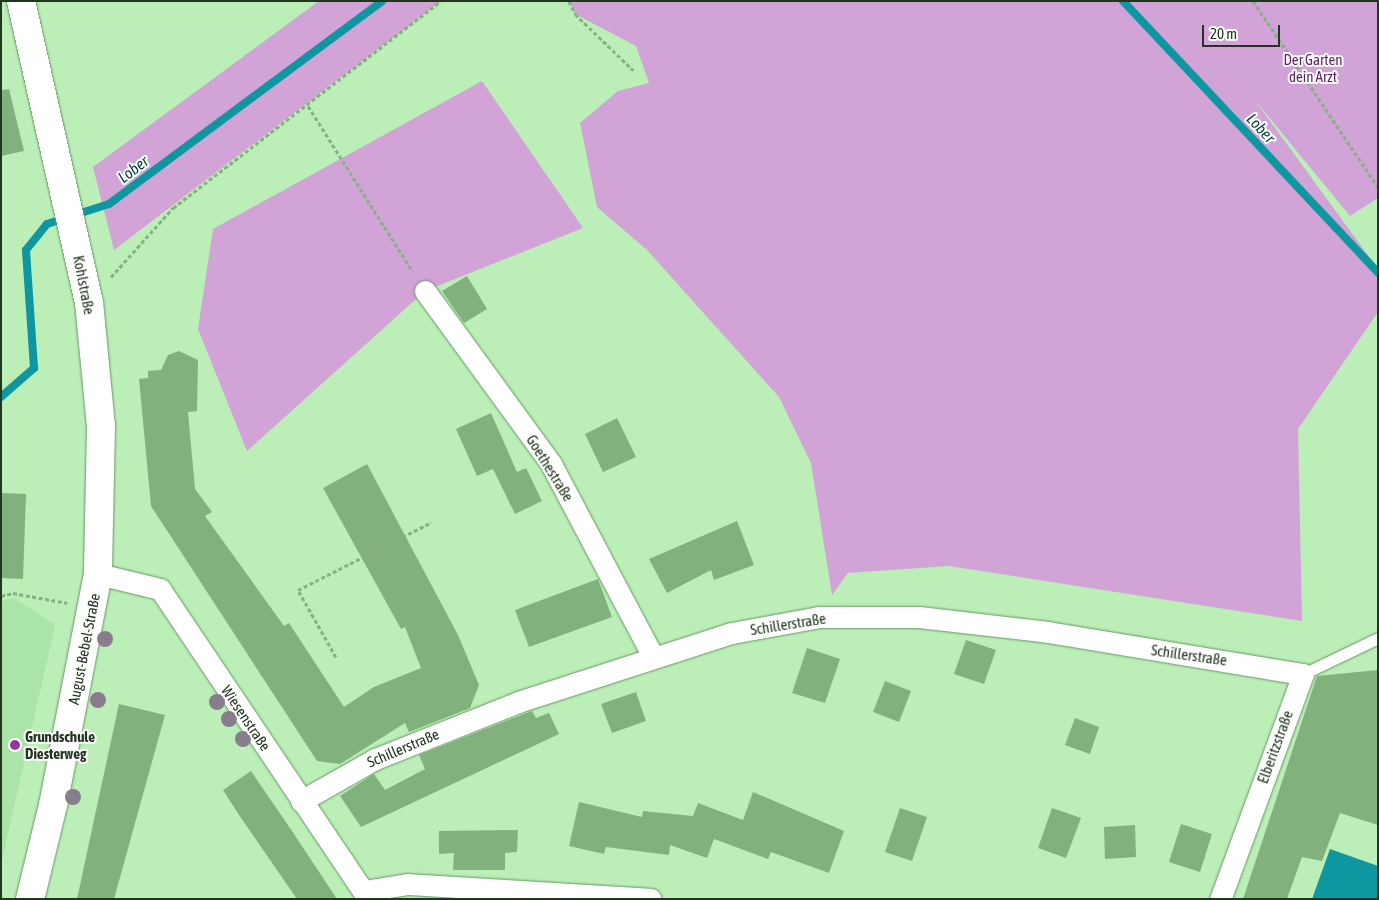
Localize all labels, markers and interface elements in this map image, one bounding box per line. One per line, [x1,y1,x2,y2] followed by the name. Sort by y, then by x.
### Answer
[1204,15,1282,47] scale bar
[1210,25,1237,42] text: 20 m
[1283,50,1343,85] park label: Der Garten dein Arzt
[1243,109,1279,147] water label: Lober
[114,151,152,187] water label: Lober
[69,254,99,316] street label: Kohlstraße
[523,432,577,504] street label: Goethestraße
[64,592,104,706] street label: August-Bebel-Straße
[749,609,827,639] street label: Schillerstraße
[1150,641,1228,669] street label: Schillerstraße
[218,682,274,754] street label: Wiesenstraße
[1253,708,1297,786] street label: Elberitzstraße
[364,725,442,771] street label: Schillerstraße
[25,727,95,762] place label: Grundschule Diesterweg
[9,739,21,751] marker: Grundschule Diesterweg

